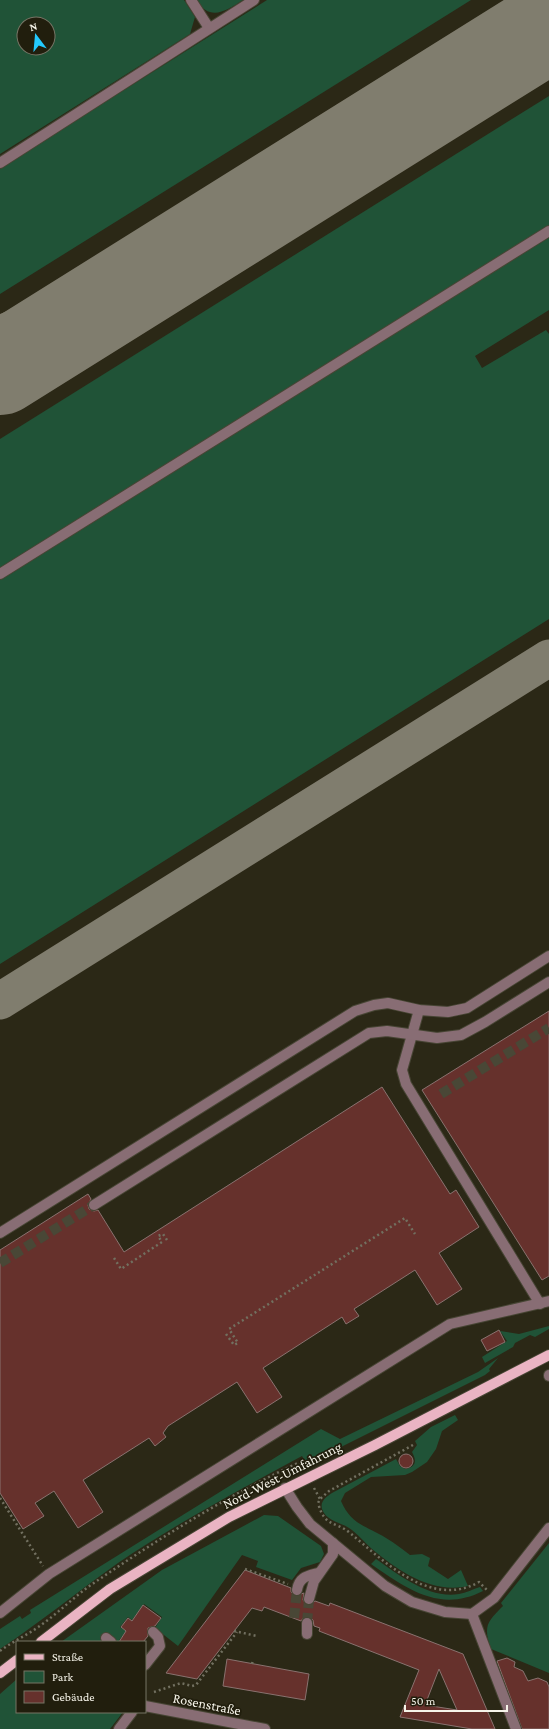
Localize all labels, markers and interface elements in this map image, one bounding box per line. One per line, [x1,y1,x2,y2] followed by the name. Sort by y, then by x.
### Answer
[16,16,56,56] north arrow
[28,19,39,33] text: N
[220,1438,344,1512] street label: Nord-West-Umfahrung
[16,1641,146,1713] legend
[52,1650,83,1664] text: Straße
[52,1670,74,1684] text: Park
[405,1687,507,1713] scale bar
[52,1690,94,1704] text: Gebäude
[172,1690,242,1718] street label: Rosenstraße
[411,1694,436,1708] text: 50 m

